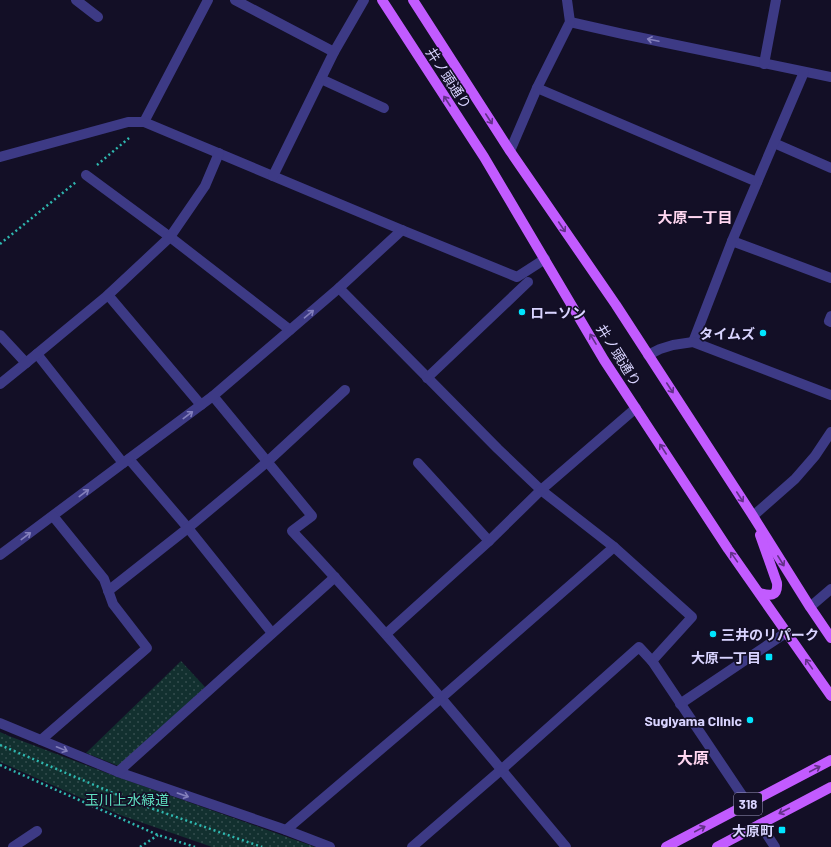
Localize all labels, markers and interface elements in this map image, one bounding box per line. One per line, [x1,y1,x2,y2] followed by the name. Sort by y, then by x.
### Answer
[647,35,660,43] one-way arrow
[423,44,475,112] street label: 井ノ頭通り
[443,95,451,106] one-way arrow
[485,113,493,124] one-way arrow
[657,208,733,226] district label: 大原一丁目
[558,221,566,232] one-way arrow
[530,304,586,321] place label: ローソン
[517,307,527,317] marker: ローソン
[304,309,315,318] one-way arrow
[593,321,645,389] street label: 井ノ頭通り
[699,325,755,342] place label: タイムズ
[758,328,768,338] marker: タイムズ
[588,333,596,345] one-way arrow
[666,382,674,394] one-way arrow
[182,411,193,419] one-way arrow
[658,443,666,455] one-way arrow
[78,488,89,497] one-way arrow
[737,491,745,503] one-way arrow
[21,532,32,540] one-way arrow
[730,552,738,563] one-way arrow
[777,555,785,566] one-way arrow
[721,626,819,643] place label: 三井のリパーク
[708,629,718,639] marker: 三井のリパーク
[691,649,761,666] place label: 大原一丁目
[764,652,774,662] marker: 大原一丁目
[805,659,813,670] one-way arrow
[644,712,742,729] place label: Sugiyama Clinic
[745,715,755,725] marker: Sugiyama Clinic
[55,746,67,753] one-way arrow
[677,748,709,767] district label: 大原
[809,764,821,772] one-way arrow
[85,791,169,808] park label: 玉川上水緑道
[177,792,190,799] one-way arrow
[734,793,762,815] road number: 318
[778,808,790,816] one-way arrow
[732,822,774,839] place label: 大原町
[694,825,706,832] one-way arrow
[777,825,787,835] marker: 大原町

